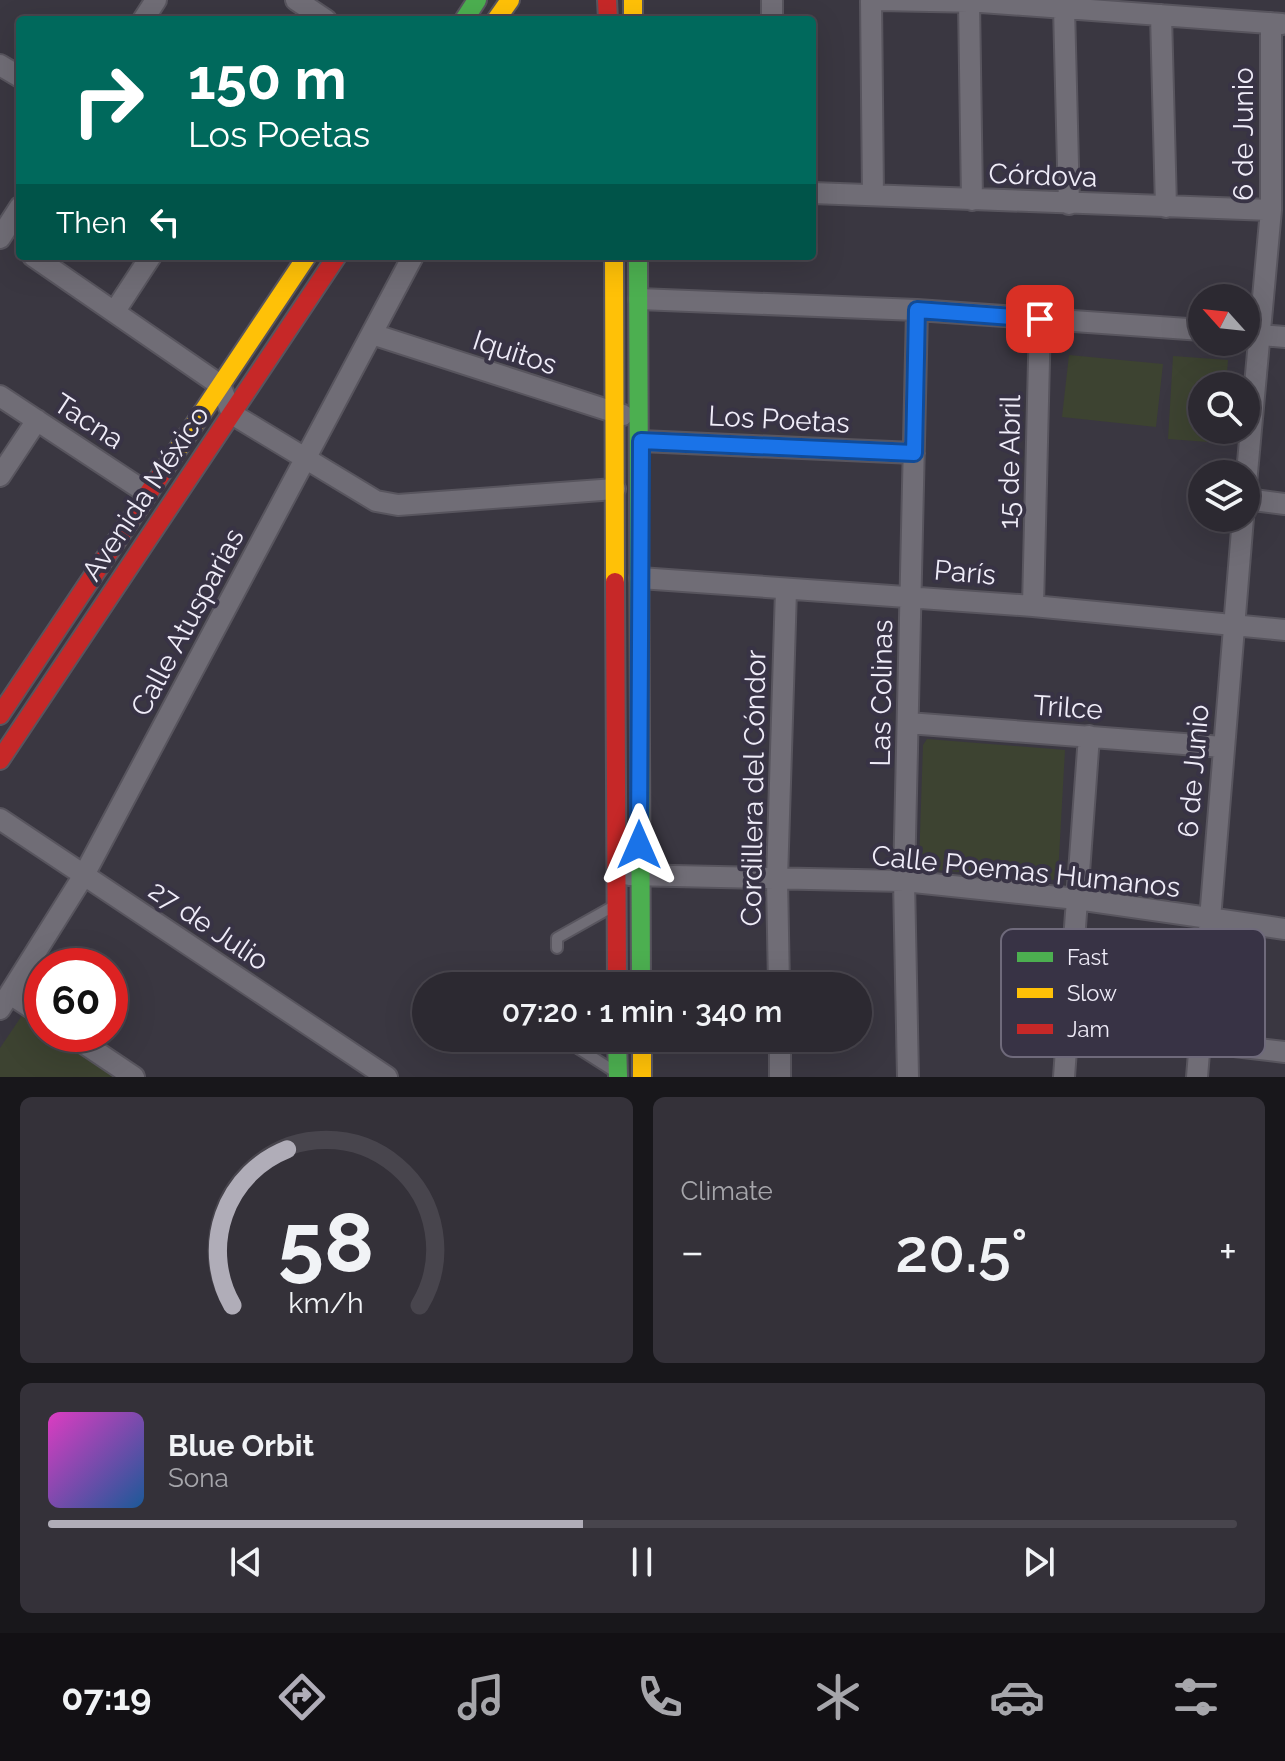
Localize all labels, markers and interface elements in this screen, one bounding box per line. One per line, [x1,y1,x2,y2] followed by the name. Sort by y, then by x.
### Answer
[188,46,347,112] text: 150 m
[56,48,160,152] icon: right
[1227,67,1260,201] street label: 6 de Junio
[188,113,370,155] text: Los Poetas
[988,157,1098,194] street label: Córdova
[143,200,187,244] icon: left
[56,205,127,240] text: Then
[1188,284,1260,356] north arrow
[1188,284,1260,532] map controls
[1006,285,1074,353] pin
[1018,297,1062,341] icon: arrive
[469,323,561,381] street label: Iquitos
[1188,372,1260,444] button: search
[48,387,130,456] street label: Tacna
[992,394,1027,529] street label: 15 de Abril
[707,399,851,440] street label: Los Poetas
[75,400,216,587] street label: Avenida México
[1188,460,1260,532] button: layers
[124,523,251,722] street label: Calle Atusparias
[933,553,997,592] street label: París
[864,619,899,767] street label: Las Colinas
[735,649,772,927] street label: Cordillera del Cóndor
[1032,689,1104,726] street label: Trilce
[1171,703,1216,839] street label: 6 de Junio
[597,803,681,887] position arrow
[870,839,1182,904] street label: Calle Poemas Humanos
[143,873,275,977] street label: 27 de Julio
[1001,929,1265,1057] legend
[1067,944,1109,970] text: Fast
[24,948,128,1052] speed limit sign: 60
[1067,980,1117,1006] text: Slow
[502,994,782,1029] text: 07:20 · 1 min · 340 m
[1067,1016,1110,1042] text: Jam
[681,1176,773,1206] text: Climate
[278,1194,374,1291] text: 58
[895,1216,1028,1286] text: 20.5°
[681,1226,704,1277] text: −
[1219,1226,1237,1277] text: +
[289,1286,364,1320] text: km/h
[168,1428,314,1463] text: Blue Orbit
[168,1463,229,1493] text: Sona
[224,1540,268,1584] icon: previous
[620,1540,664,1584] icon: pause
[1017,1540,1061,1584] icon: next
[274,1669,330,1725] icon: directions
[453,1669,509,1725] icon: music
[632,1669,688,1725] icon: phone
[810,1669,866,1725] icon: climate
[989,1669,1045,1725] icon: car
[1168,1669,1224,1725] icon: filters
[61,1676,152,1718] text: 07:19

